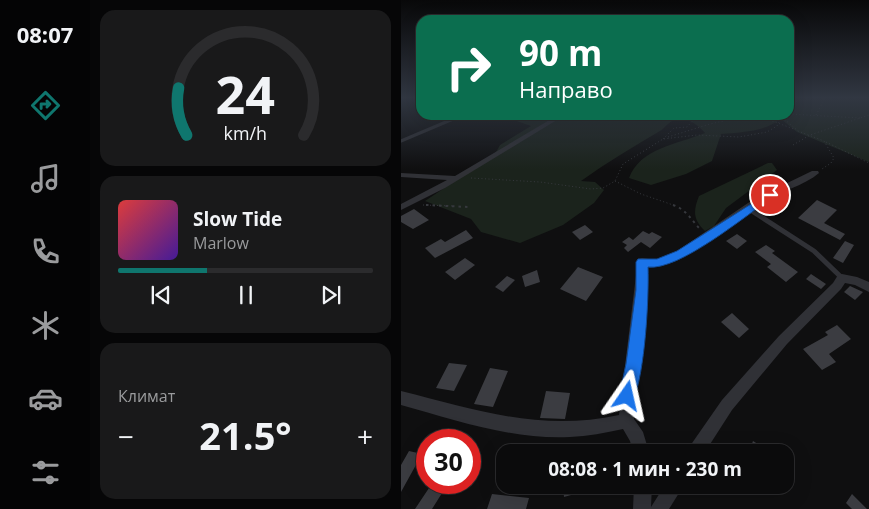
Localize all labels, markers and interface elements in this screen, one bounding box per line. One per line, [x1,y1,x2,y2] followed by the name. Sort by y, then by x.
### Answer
[17,19,73,49] text: 08:07
[519,29,602,76] text: 90 m
[436,35,501,100] icon: right
[216,58,275,129] text: 24
[519,74,613,104] text: Направо
[28,88,63,123] icon: directions
[224,121,267,145] text: km/h
[28,161,63,196] icon: music
[749,174,791,216] pin
[756,181,784,209] icon: arrive
[193,206,282,232] text: Slow Tide
[193,232,249,254] text: Marlow
[28,234,63,269] icon: phone
[147,281,175,309] icon: previous
[232,281,260,309] icon: pause
[317,281,345,309] icon: next
[28,308,63,343] icon: climate
[600,369,652,421] position arrow
[28,381,63,416] icon: car
[118,385,175,407] text: Климат
[199,409,292,461] text: 21.5°
[118,417,134,455] text: −
[357,417,373,455] text: +
[416,429,481,494] speed limit sign: 30
[28,455,63,490] icon: filters
[548,456,742,482] text: 08:08 · 1 мин · 230 m

